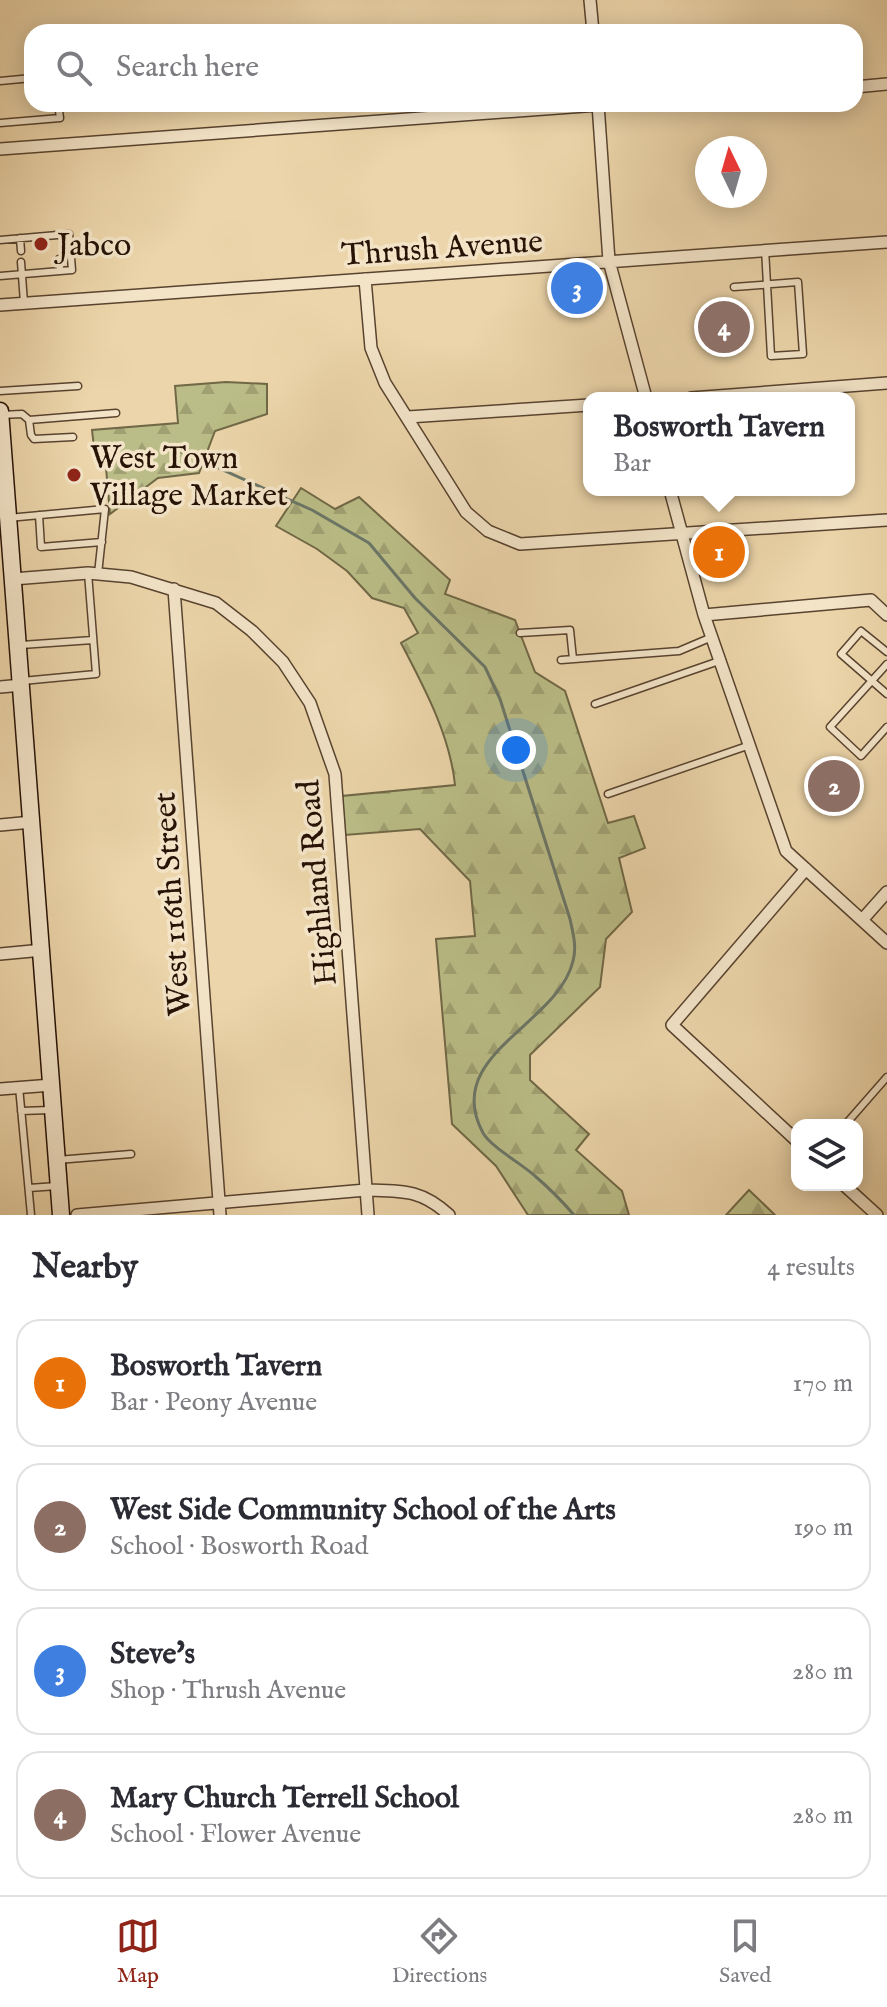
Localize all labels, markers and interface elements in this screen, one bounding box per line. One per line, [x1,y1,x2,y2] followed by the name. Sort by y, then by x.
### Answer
[24,24,863,112] search box
[52,46,96,90] icon: search
[116,49,259,87] text: Search here
[695,136,767,208] north arrow
[340,222,544,277] street label: Thrush Avenue
[54,226,131,267] place label: Jabco
[32,235,50,253] marker: Jabco
[551,258,603,318] pin: 3
[698,297,750,357] pin: 4
[583,392,855,496] popup
[613,409,825,447] text: Bosworth Tavern
[89,439,288,517] place label: West Town Village Market
[613,447,651,480] text: Bar
[65,466,83,484] marker: West Town Village Market
[693,522,745,582] pin: 1
[496,730,536,770] your location
[808,756,860,816] pin: 2
[289,777,348,987] street label: Highland Road
[145,790,202,1017] street label: West 116th Street
[791,1119,863,1191] map controls
[791,1119,863,1191] button: layers
[32,1246,138,1289] text: Nearby
[767,1251,855,1284] text: 4 results
[110,1348,322,1386] text: Bosworth Tavern
[55,1367,65,1400] text: 1
[793,1367,853,1400] text: 170 m
[110,1386,317,1419] text: Bar · Peony Avenue
[110,1492,616,1530] text: West Side Community School of the Arts
[54,1511,66,1544] text: 2
[793,1511,853,1544] text: 190 m
[110,1530,368,1563] text: School · Bosworth Road
[110,1636,195,1674] text: Steve's
[55,1655,65,1688] text: 3
[792,1655,853,1688] text: 280 m
[110,1674,346,1707] text: Shop · Thrush Avenue
[110,1780,459,1818] text: Mary Church Terrell School
[54,1799,66,1832] text: 4
[792,1799,853,1832] text: 280 m
[110,1818,361,1851] text: School · Flower Avenue
[116,1914,160,1990] tab: Map
[392,1914,487,1990] tab: Directions
[719,1914,771,1990] tab: Saved

